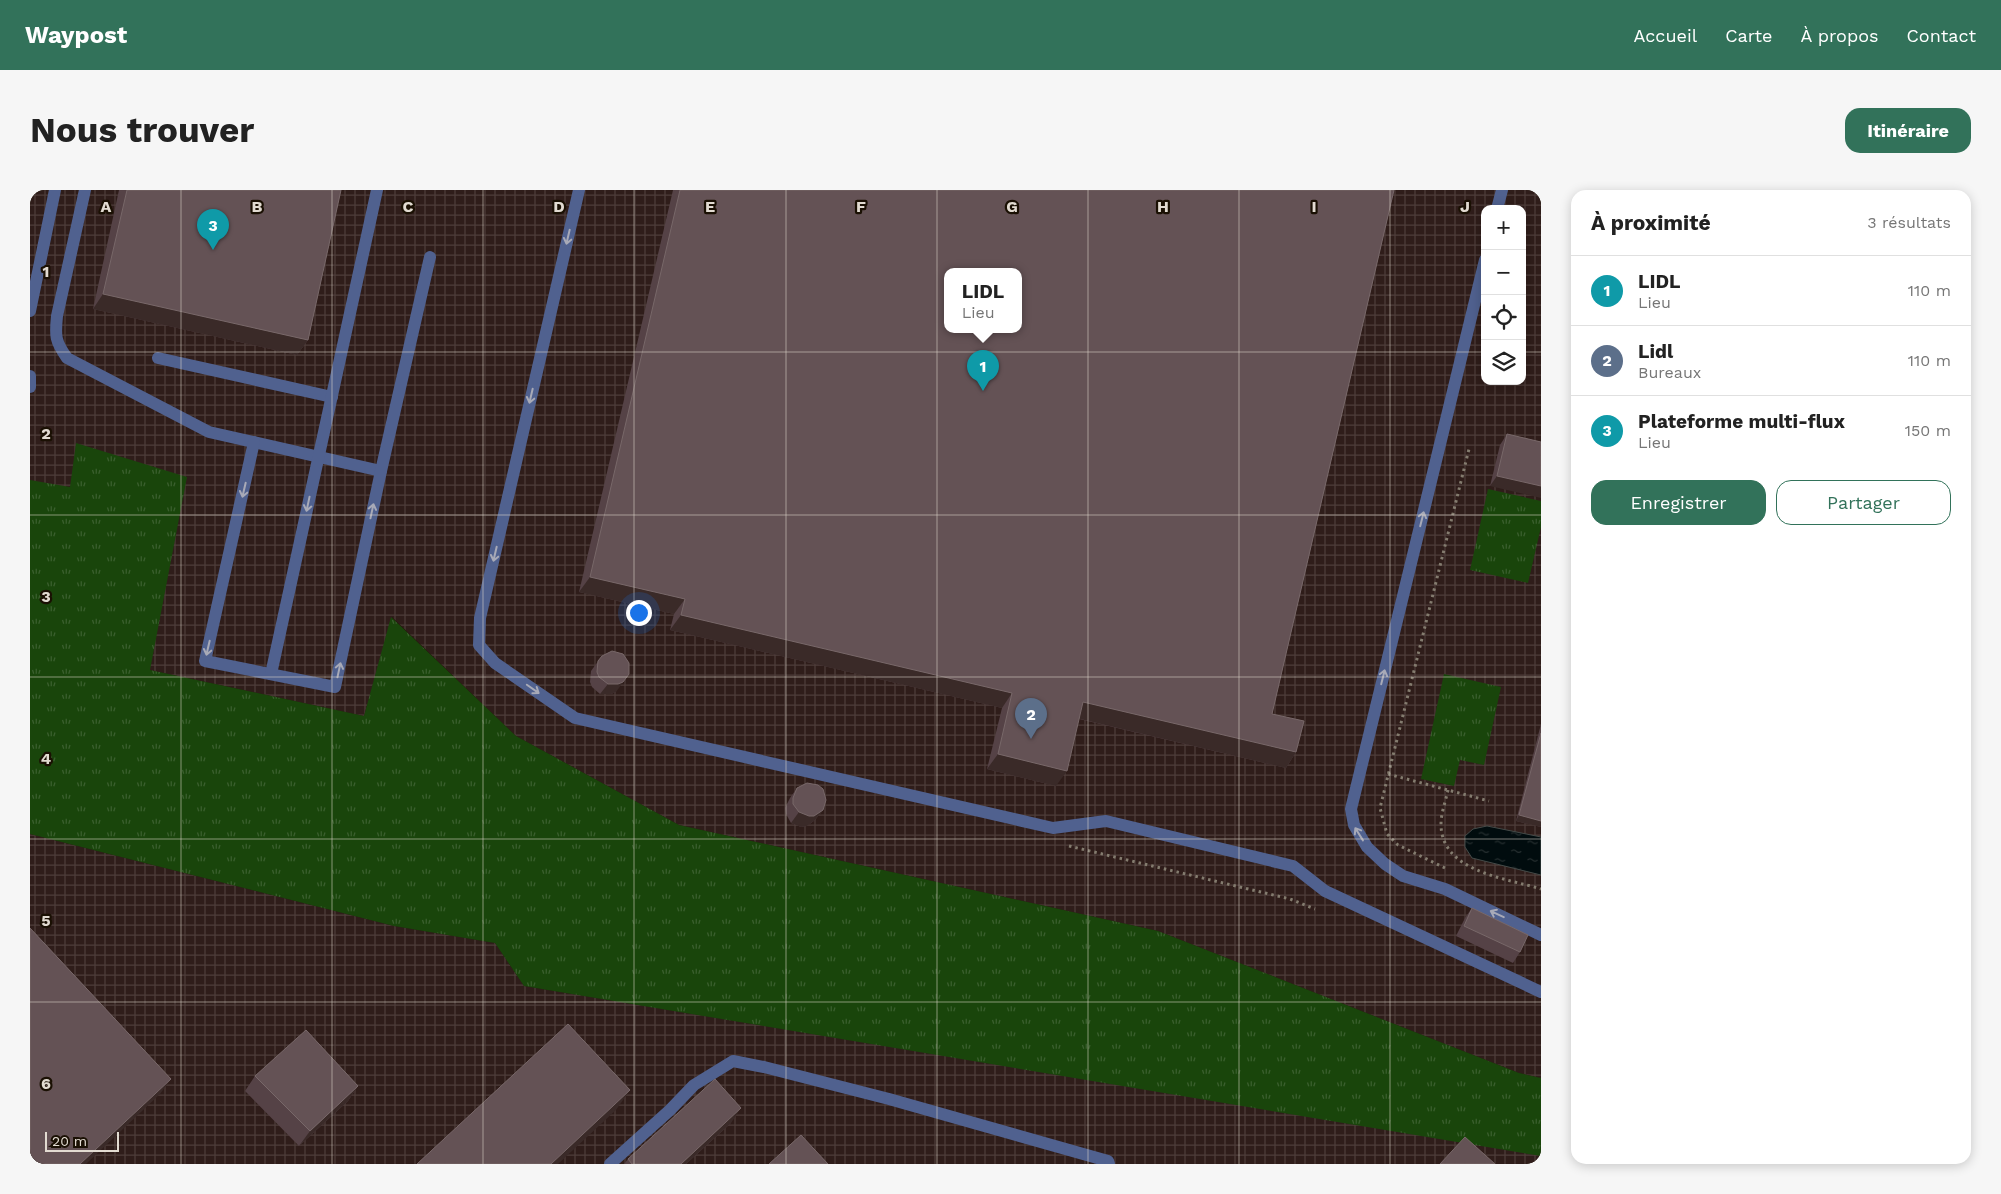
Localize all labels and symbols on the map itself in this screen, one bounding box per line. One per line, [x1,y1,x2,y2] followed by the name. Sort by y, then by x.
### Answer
[101,197,112,216] text: A
[252,197,263,216] text: B
[403,197,414,216] text: C
[553,197,565,216] text: D
[705,197,715,216] text: E
[856,197,866,216] text: F
[1006,197,1018,216] text: G
[1157,197,1169,216] text: H
[1311,197,1317,216] text: I
[1460,197,1470,216] text: J
[197,209,229,250] pin: 3
[563,229,572,245] one-way arrow
[43,262,49,281] text: 1
[967,350,999,391] pin: 1
[526,387,535,403] one-way arrow
[41,424,51,443] text: 2
[239,481,248,497] one-way arrow
[303,496,312,512] one-way arrow
[368,503,377,519] one-way arrow
[1418,512,1427,528] one-way arrow
[490,546,499,562] one-way arrow
[41,587,51,606] text: 3
[626,600,652,626] your location
[203,640,212,656] one-way arrow
[334,662,344,678] one-way arrow
[1379,670,1388,686] one-way arrow
[526,684,540,694] one-way arrow
[1015,698,1047,739] pin: 2
[41,749,51,768] text: 4
[1354,828,1364,842] one-way arrow
[1490,909,1505,918] one-way arrow
[41,911,51,930] text: 5
[41,1074,51,1093] text: 6
[45,1129,119,1152] scale bar

